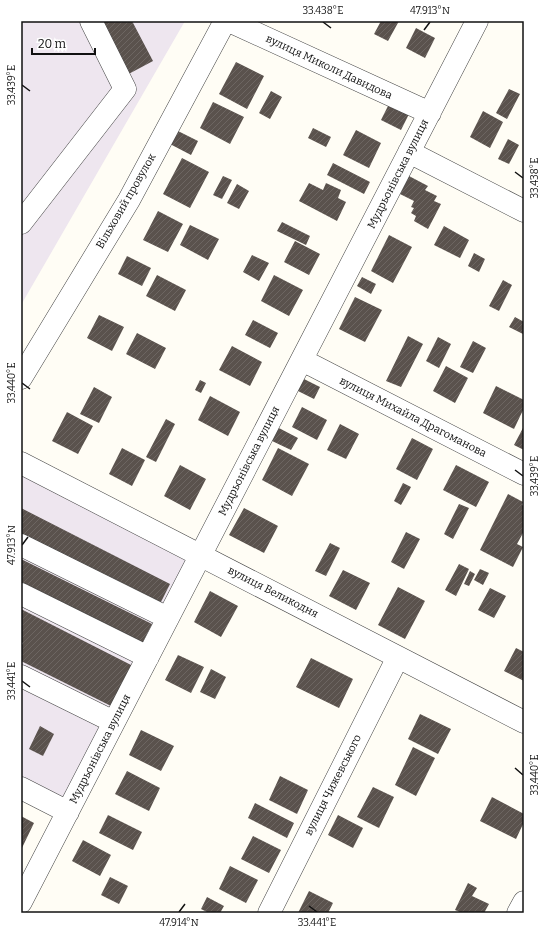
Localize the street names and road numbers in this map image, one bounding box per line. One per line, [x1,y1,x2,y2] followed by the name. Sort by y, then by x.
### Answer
[264,32,394,102] street label: вулиця Миколи Давидова
[365,117,431,231] street label: Мудрьонівська вулиця
[93,151,159,251] street label: Вільховий провулок
[337,374,489,460] street label: вулиця Михайла Драгоманова
[216,404,282,518] street label: Мудрьонівська вулиця
[226,564,320,620] street label: вулиця Великодня
[67,692,133,806] street label: Мудрьонівська вулиця
[302,732,364,838] street label: вулиця Чижевського

